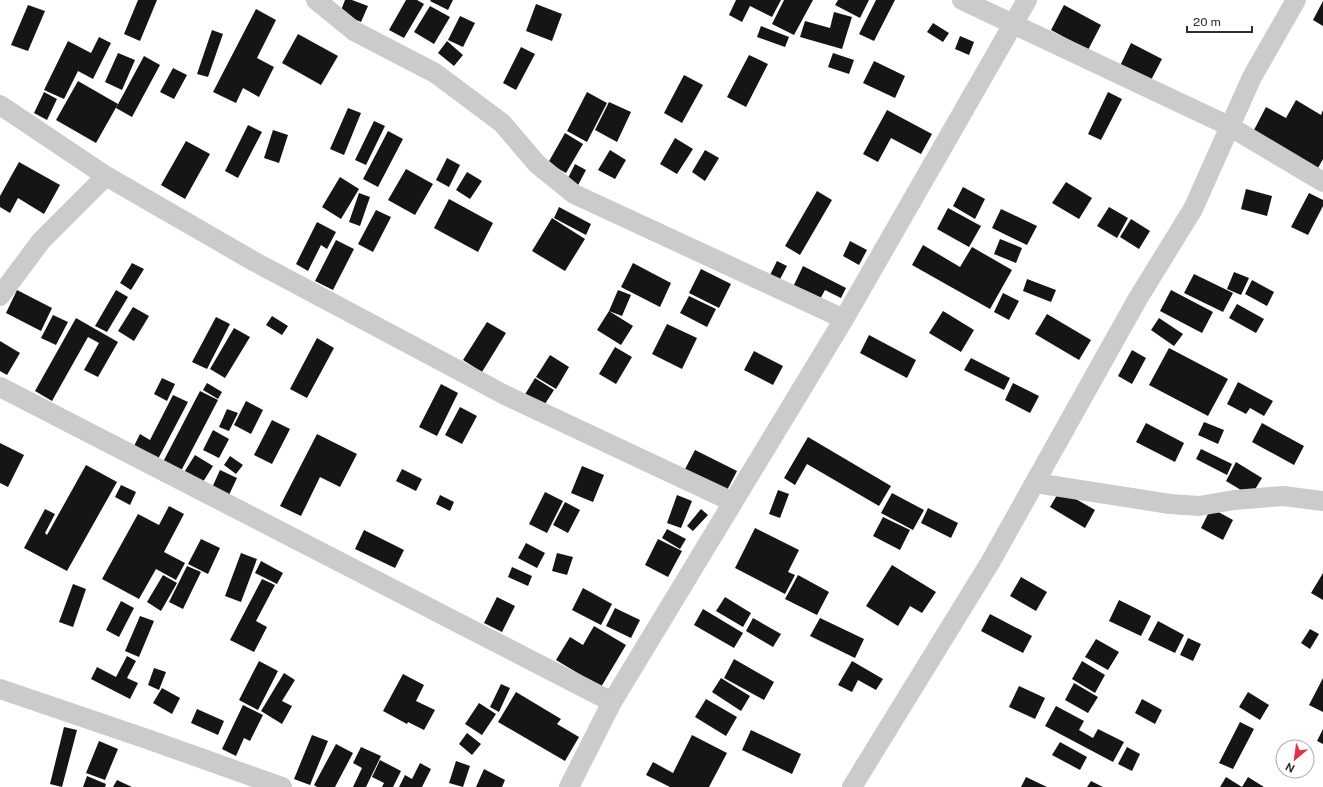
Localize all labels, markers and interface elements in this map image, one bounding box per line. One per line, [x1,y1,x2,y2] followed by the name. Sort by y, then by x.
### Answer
[1187,8,1252,34] scale bar
[1193,15,1221,29] text: 20 m
[1275,739,1315,779] north arrow
[1283,760,1297,775] text: N

